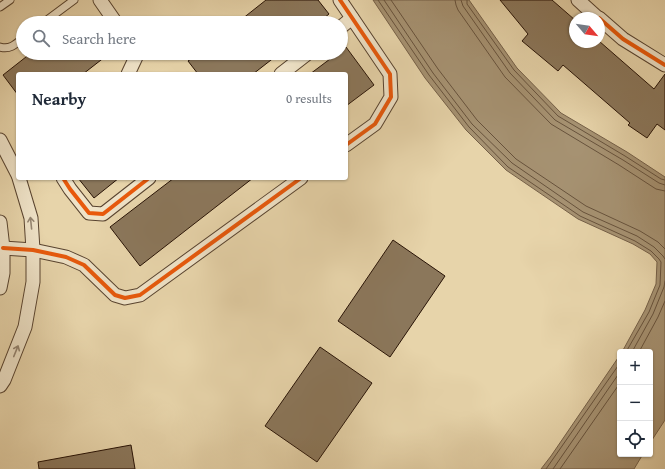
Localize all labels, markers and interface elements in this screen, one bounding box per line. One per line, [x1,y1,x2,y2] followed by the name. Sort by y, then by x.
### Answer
[569,12,605,48] north arrow
[16,16,348,60] search box
[30,27,52,49] icon: search
[62,28,136,49] text: Search here
[32,86,86,111] text: Nearby
[286,89,332,108] text: 0 results
[27,217,34,230] one-way arrow
[12,345,20,357] one-way arrow
[617,349,653,457] map controls
[617,349,653,385] button: +
[617,385,653,421] button: −
[617,421,653,457] button: locate

